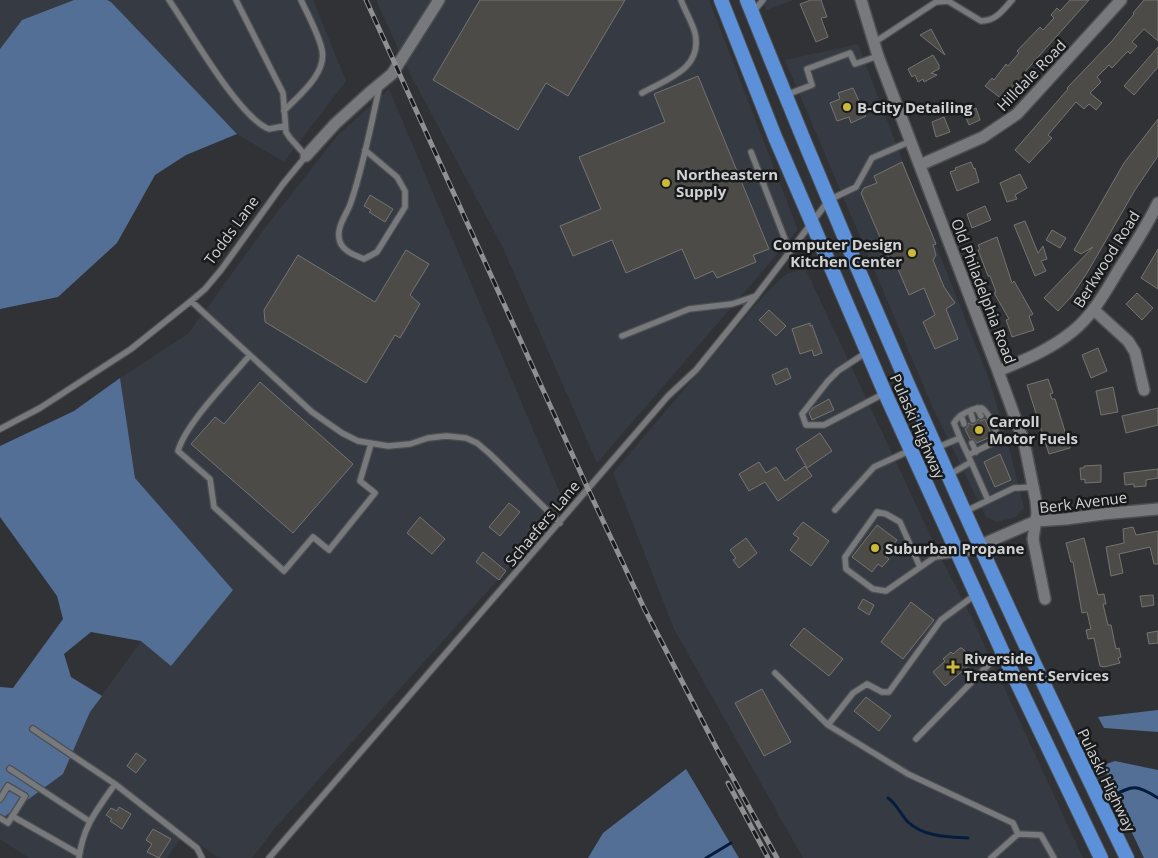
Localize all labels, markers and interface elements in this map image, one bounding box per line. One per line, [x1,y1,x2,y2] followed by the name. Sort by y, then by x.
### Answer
[992,35,1070,115] street label: Hilldale Road
[857,97,973,117] place label: B-City Detailing
[841,101,853,113] marker: B-City Detailing
[676,164,778,201] place label: Northeastern Supply
[660,177,672,189] marker: Northeastern Supply
[199,192,263,268] street label: Todds Lane
[1068,207,1144,311] street label: Berkwood Road
[947,215,1021,367] street label: Old Philadelphia Road
[773,234,902,271] place label: Computer Design Kitchen Center
[906,247,918,259] marker: Computer Design Kitchen Center
[886,370,950,482] street label: Pulaski Highway
[989,411,1078,448] place label: Carroll Motor Fuels
[973,424,985,436] marker: Carroll Motor Fuels
[500,476,584,570] street label: Schaefers Lane
[1038,487,1128,517] street label: Berk Avenue
[885,538,1025,558] place label: Suburban Propane
[869,542,881,554] marker: Suburban Propane
[964,648,1109,685] place label: Riverside Treatment Services
[946,660,960,674] marker: Riverside Treatment Services
[1073,725,1141,835] street label: Pulaski Highway

